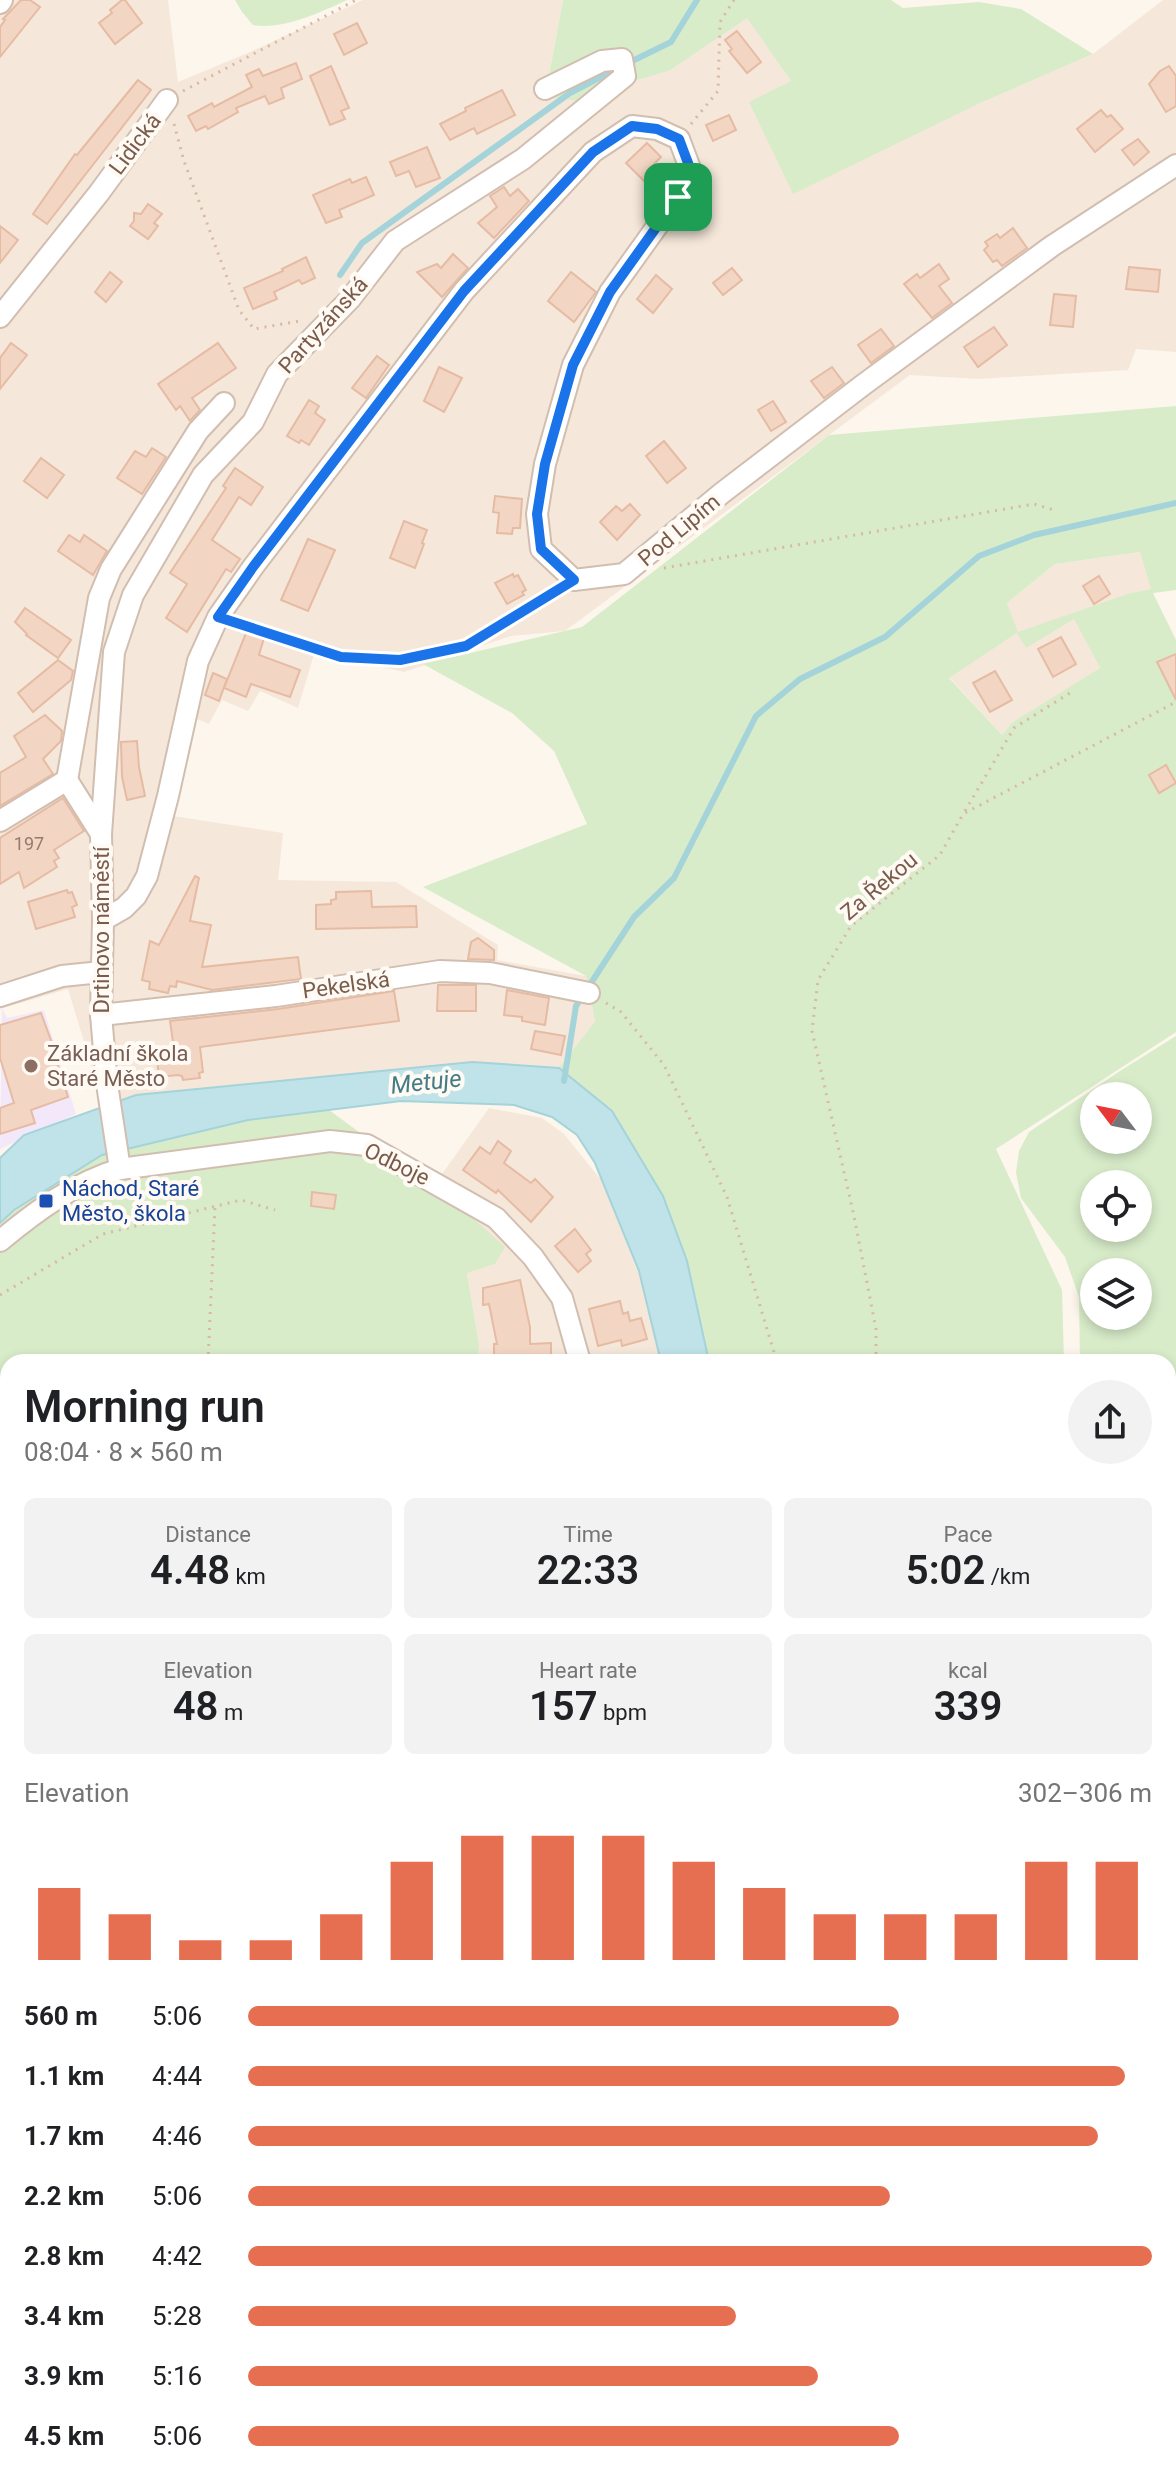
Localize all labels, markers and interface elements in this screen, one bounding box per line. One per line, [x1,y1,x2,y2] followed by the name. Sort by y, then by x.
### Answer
[104,109,166,179] street label: Lidická
[644,163,712,231] pin
[656,175,700,219] icon: arrive
[273,272,373,378] street label: Partyzánská
[633,489,725,571] street label: Pod Lipím
[14,833,44,854] house number: 197
[89,845,114,1014] street label: Drtinovo náměstí
[836,847,922,925] street label: Za Řekou
[301,967,391,1003] street label: Pekelská
[47,1041,188,1091] place label: Základní škola Staré Město
[22,1057,40,1075] marker: Základní škola Staré Město
[389,1064,463,1100] water label: Metuje
[1080,1082,1152,1154] north arrow
[1080,1082,1152,1330] map controls
[360,1138,434,1190] street label: Odboje
[1080,1170,1152,1242] button: locate
[62,1176,199,1226] place label: Náchod, Staré Město, škola
[37,1192,55,1210] marker: Náchod, Staré Město, škola
[1080,1258,1152,1330] button: layers
[1068,1380,1152,1464] button: share
[24,1381,265,1433] text: Morning run
[24,1437,223,1467] text: 08:04 · 8 × 560 m
[165,1522,251,1547] text: Distance
[563,1522,613,1547] text: Time
[944,1522,992,1547] text: Pace
[150,1547,230,1594] text: 4.48
[537,1547,639,1594] text: 22:33
[906,1547,985,1594] text: 5:02
[230,1564,266,1589] text: km
[985,1564,1030,1589] text: /km
[163,1658,253,1683] text: Elevation
[539,1658,637,1683] text: Heart rate
[948,1658,988,1683] text: kcal
[173,1683,218,1730] text: 48
[529,1683,598,1730] text: 157
[934,1683,1002,1730] text: 339
[218,1700,243,1725] text: m
[598,1700,647,1725] text: bpm
[24,1778,129,1808] text: Elevation
[1018,1778,1152,1808] text: 302–306 m
[24,2001,98,2031] text: 560 m
[152,2001,202,2031] text: 5:06
[24,2061,104,2091] text: 1.1 km
[152,2061,202,2091] text: 4:44
[24,2121,104,2151] text: 1.7 km
[152,2121,202,2151] text: 4:46
[24,2181,104,2211] text: 2.2 km
[152,2181,202,2211] text: 5:06
[24,2241,104,2271] text: 2.8 km
[152,2241,202,2271] text: 4:42
[24,2301,104,2331] text: 3.4 km
[152,2301,202,2331] text: 5:28
[24,2361,104,2391] text: 3.9 km
[152,2361,202,2391] text: 5:16
[24,2421,104,2451] text: 4.5 km
[152,2421,202,2451] text: 5:06

